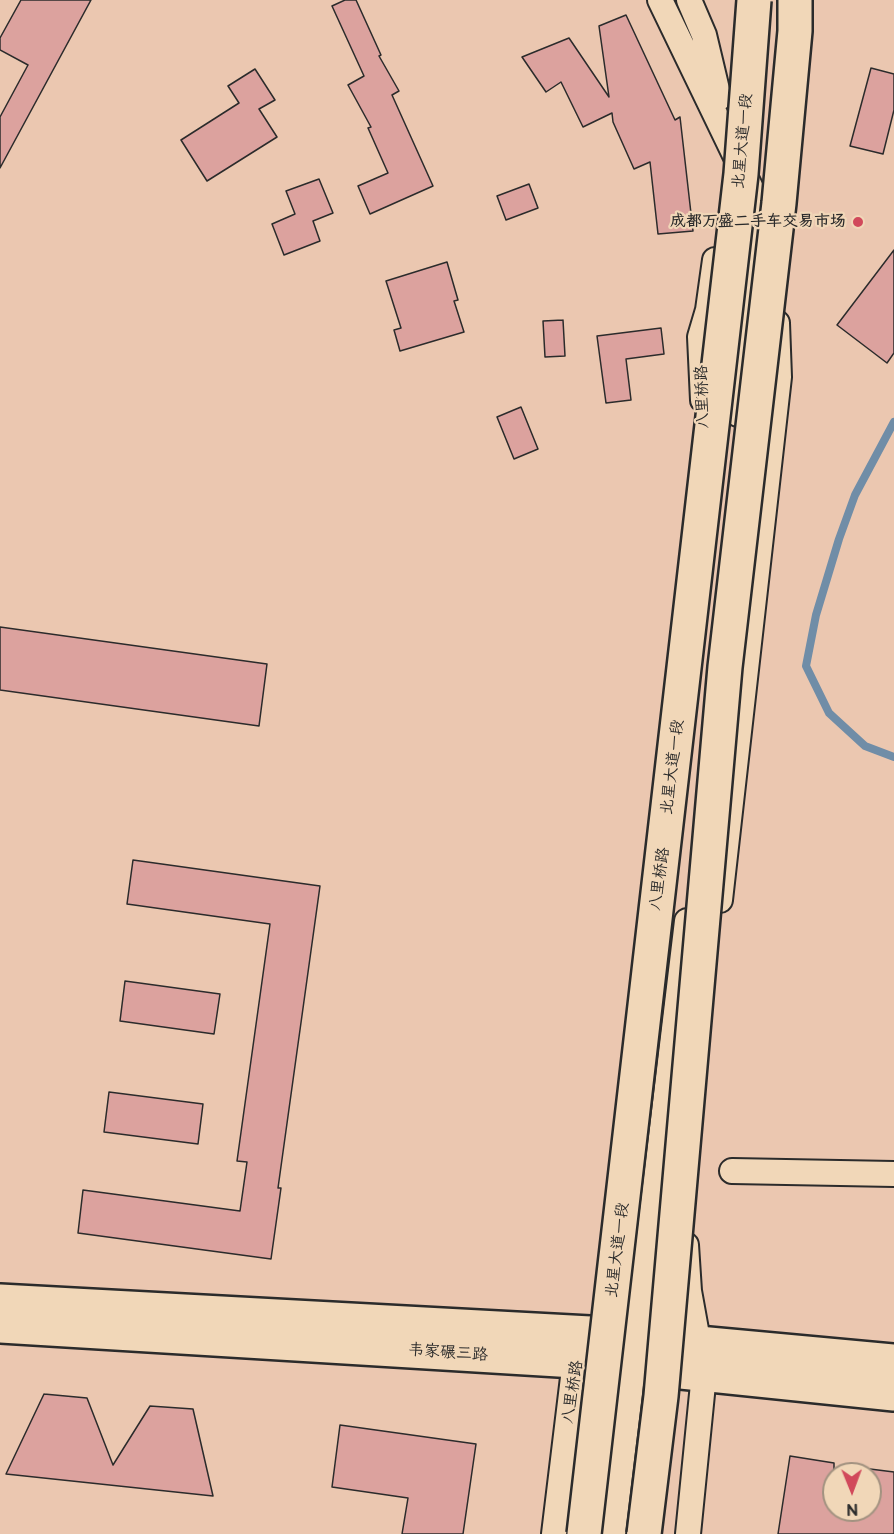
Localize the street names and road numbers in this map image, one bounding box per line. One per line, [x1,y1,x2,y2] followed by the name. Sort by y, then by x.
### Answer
[729,92,757,190] street label: 北星大道一段
[692,365,714,429] street label: 八里桥路
[658,718,688,816] street label: 北星大道一段
[646,846,674,912] street label: 八里桥路
[603,1201,633,1299] street label: 北星大道一段
[407,1341,489,1365] street label: 韦家碾三路
[559,1359,587,1425] street label: 八里桥路

